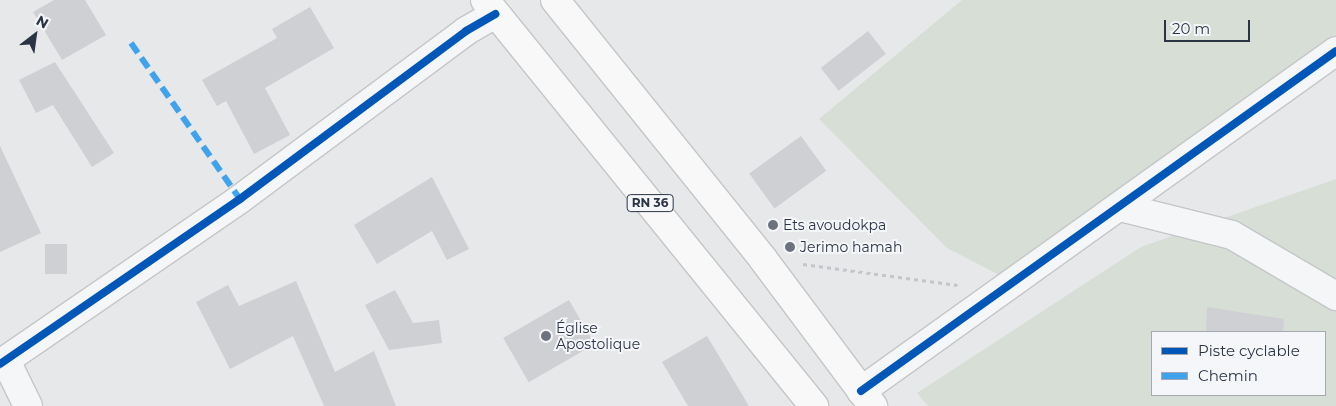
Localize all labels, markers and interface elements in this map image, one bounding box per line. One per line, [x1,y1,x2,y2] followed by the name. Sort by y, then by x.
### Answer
[10,10,60,60] north arrow
[1166,10,1252,42] scale bar
[33,11,52,33] text: N
[1172,19,1210,38] text: 20 m
[626,194,674,212] road number: RN 36
[783,217,886,233] place label: Ets avoudokpa
[767,219,779,231] marker: Ets avoudokpa
[800,239,902,255] place label: Jerimo hamah
[784,241,796,253] marker: Jerimo hamah
[556,320,640,352] place label: Église Apostolique
[540,330,552,342] marker: Église Apostolique
[1151,331,1326,396] legend
[1198,341,1300,360] text: Piste cyclable
[1198,366,1258,385] text: Chemin

